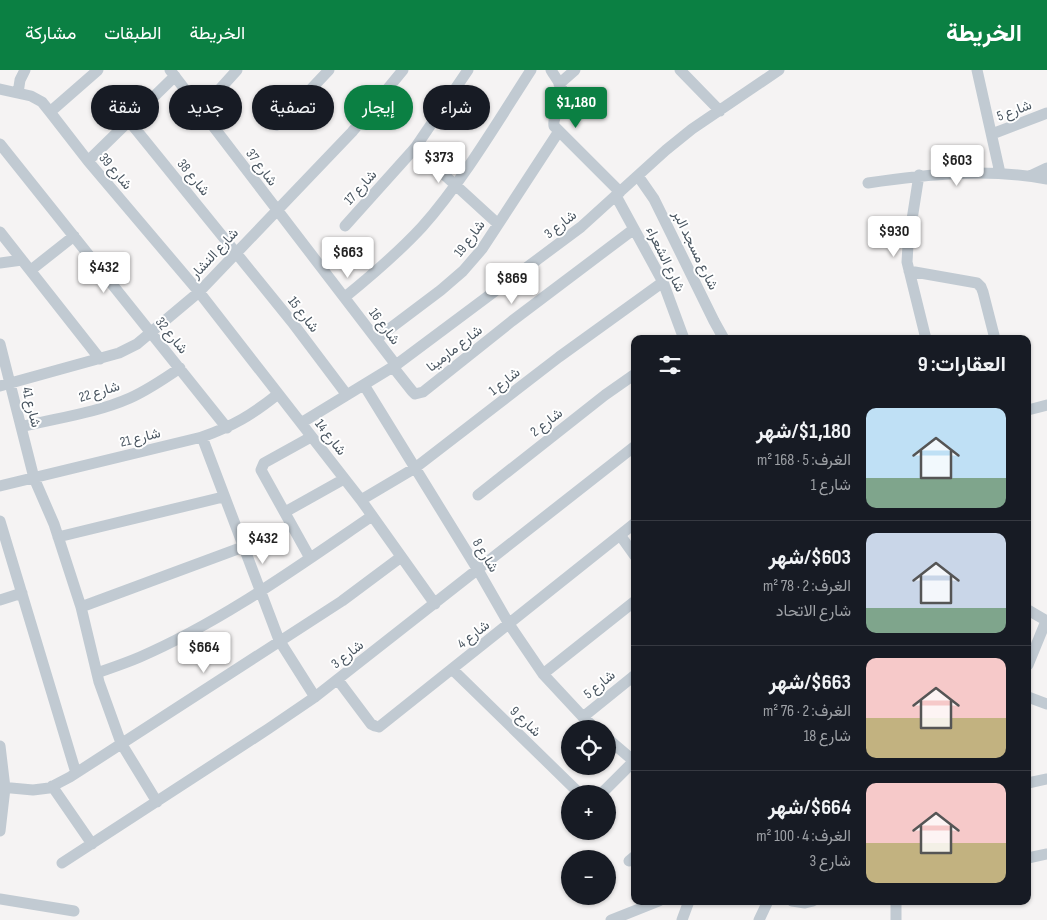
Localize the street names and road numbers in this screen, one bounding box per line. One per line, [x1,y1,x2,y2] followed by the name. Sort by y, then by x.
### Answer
[994,96,1035,127] street label: شارع 5
[241,145,281,190] street label: شارع 37
[94,150,136,194] street label: شارع 39
[172,155,214,200] street label: شارع 38
[340,166,382,210] street label: شارع 17
[541,207,581,244] street label: شارع 3
[667,207,722,294] street label: شارع مسجد البر
[450,217,490,261] street label: شارع 19
[641,224,689,296] street label: شارع الشعراء
[186,225,243,284] street label: شارع النشار
[283,293,323,337] street label: شارع 15
[364,305,404,349] street label: شارع 16
[150,314,191,358] street label: شارع 32
[423,321,487,377] street label: شارع مارمينا
[485,364,525,401] street label: شارع 1
[77,377,122,408] street label: شارع 22
[16,385,45,430] street label: شارع 41
[527,405,567,442] street label: شارع 2
[310,416,350,460] street label: شارع 14
[118,424,163,453] street label: شارع 21
[467,535,502,576] street label: شارع 8
[454,617,494,654] street label: شارع 4
[328,637,368,674] street label: شارع 3
[580,666,620,704] street label: شارع 5
[505,703,545,742] street label: شارع 9

